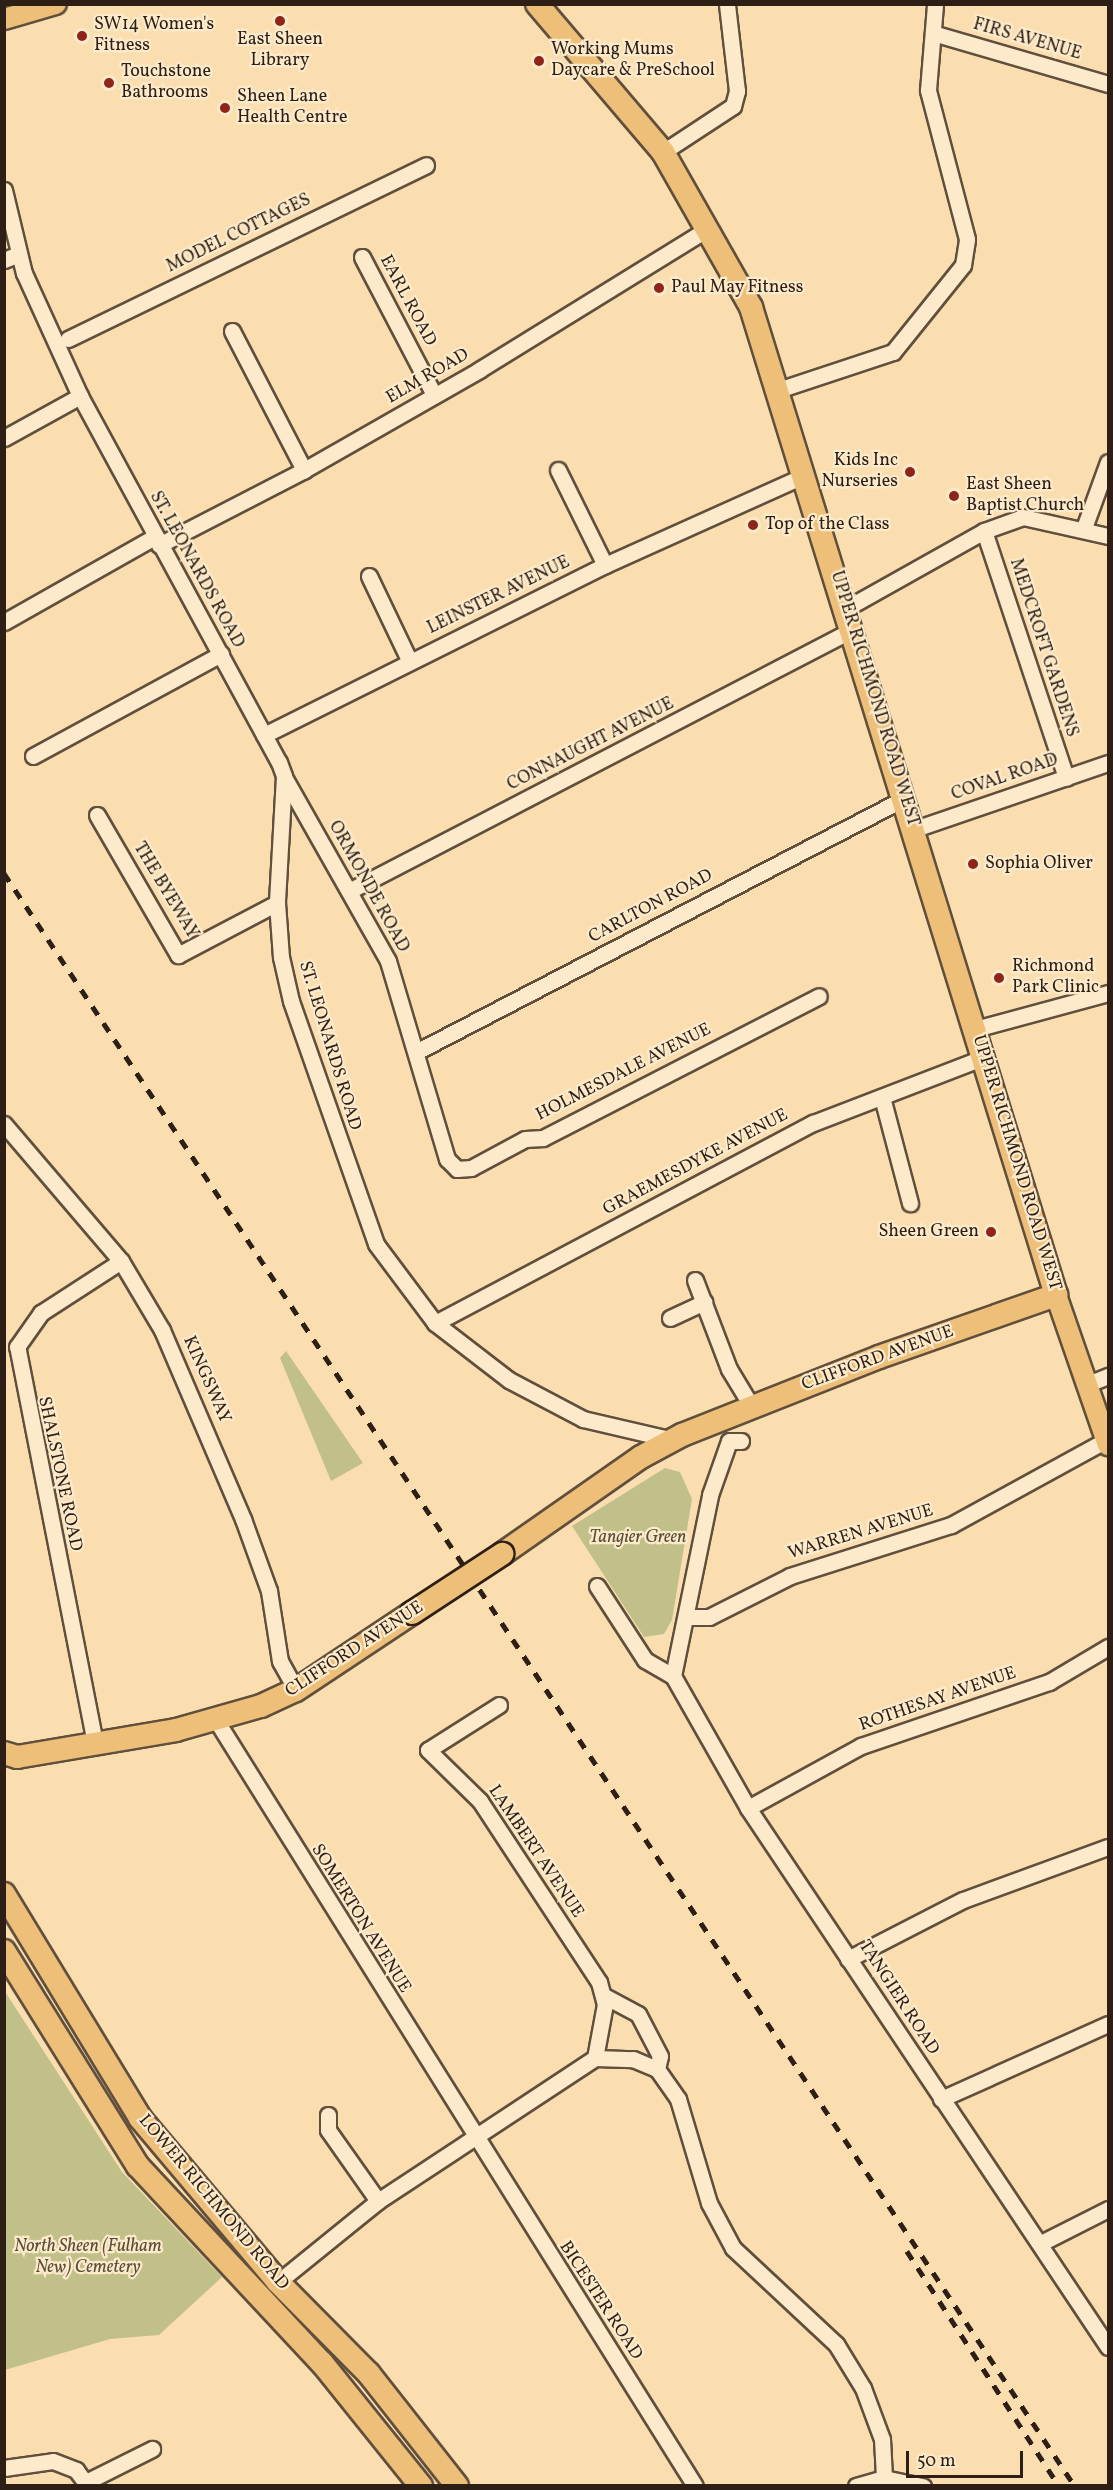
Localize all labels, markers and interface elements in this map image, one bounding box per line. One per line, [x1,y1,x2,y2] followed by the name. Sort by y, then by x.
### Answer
[273,14,287,28] marker: East Sheen Library
[970,14,1084,66] street label: FIRS AVENUE
[94,15,215,57] place label: SW14 Women's Fitness
[75,29,89,43] marker: SW14 Women's Fitness
[237,30,323,72] place label: East Sheen Library
[551,40,715,82] place label: Working Mums Daycare & PreSchool
[532,54,546,68] marker: Working Mums Daycare & PreSchool
[121,62,211,104] place label: Touchstone Bathrooms
[102,76,116,90] marker: Touchstone Bathrooms
[237,87,348,130] place label: Sheen Lane Health Centre
[218,101,232,115] marker: Sheen Lane Health Centre
[163,190,315,278] street label: MODEL COTTAGES
[374,252,440,350] street label: EARL ROAD
[671,277,804,299] place label: Paul May Fitness
[652,281,666,295] marker: Paul May Fitness
[383,345,473,409] street label: ELM ROAD
[822,451,898,494] place label: Kids Inc Nurseries
[903,465,917,479] marker: Kids Inc Nurseries
[966,475,1084,518] place label: East Sheen Baptist Church
[144,488,248,652] street label: ST. LEONARDS ROAD
[947,489,961,503] marker: East Sheen Baptist Church
[765,514,888,536] place label: Top of the Class
[746,518,760,532] marker: Top of the Class
[424,552,574,640] street label: LEINSTER AVENUE
[1004,556,1082,740] street label: MEDCROFT GARDENS
[825,568,923,830] street label: UPPER RICHMOND ROAD WEST
[504,693,678,797] street label: CONNAUGHT AVENUE
[949,750,1061,806] street label: COVAL ROAD
[323,817,413,957] street label: ORMONDE ROAD
[128,839,202,943] street label: THE BYEWAY
[985,853,1093,875] place label: Sophia Oliver
[966,857,980,871] marker: Sophia Oliver
[585,865,717,949] street label: CARLTON ROAD
[1012,957,1099,1000] place label: Richmond Park Clinic
[293,959,365,1133] street label: ST. LEONARDS ROAD
[990,969,1008,987] marker: Richmond Park Clinic
[533,1019,715,1127] street label: HOLMESDALE AVENUE
[967,1032,1065,1294] street label: UPPER RICHMOND ROAD WEST
[600,1105,792,1221] street label: GRAEMESDYKE AVENUE
[878,1221,979,1243] place label: Sheen Green
[984,1225,998,1239] marker: Sheen Green
[799,1321,957,1397] street label: CLIFFORD AVENUE
[177,1333,235,1427] street label: KINGSWAY
[32,1395,86,1553] street label: SHALSTONE ROAD
[786,1501,936,1565] street label: WARREN AVENUE
[590,1527,686,1549] park label: Tangier Green
[282,1597,428,1703] street label: CLIFFORD AVENUE
[856,1663,1020,1737] street label: ROTHESAY AVENUE
[482,1781,588,1923] street label: LAMBERT AVENUE
[305,1840,415,1998] street label: SOMERTON AVENUE
[853,1937,943,2059] street label: TANGIER ROAD
[133,2111,293,2295] street label: LOWER RICHMOND ROAD
[14,2237,162,2280] park label: North Sheen (Fulham New) Cemetery
[554,2238,646,2364] street label: BICESTER ROAD
[909,2439,1026,2477] scale bar
[917,2449,956,2474] text: 50 m

